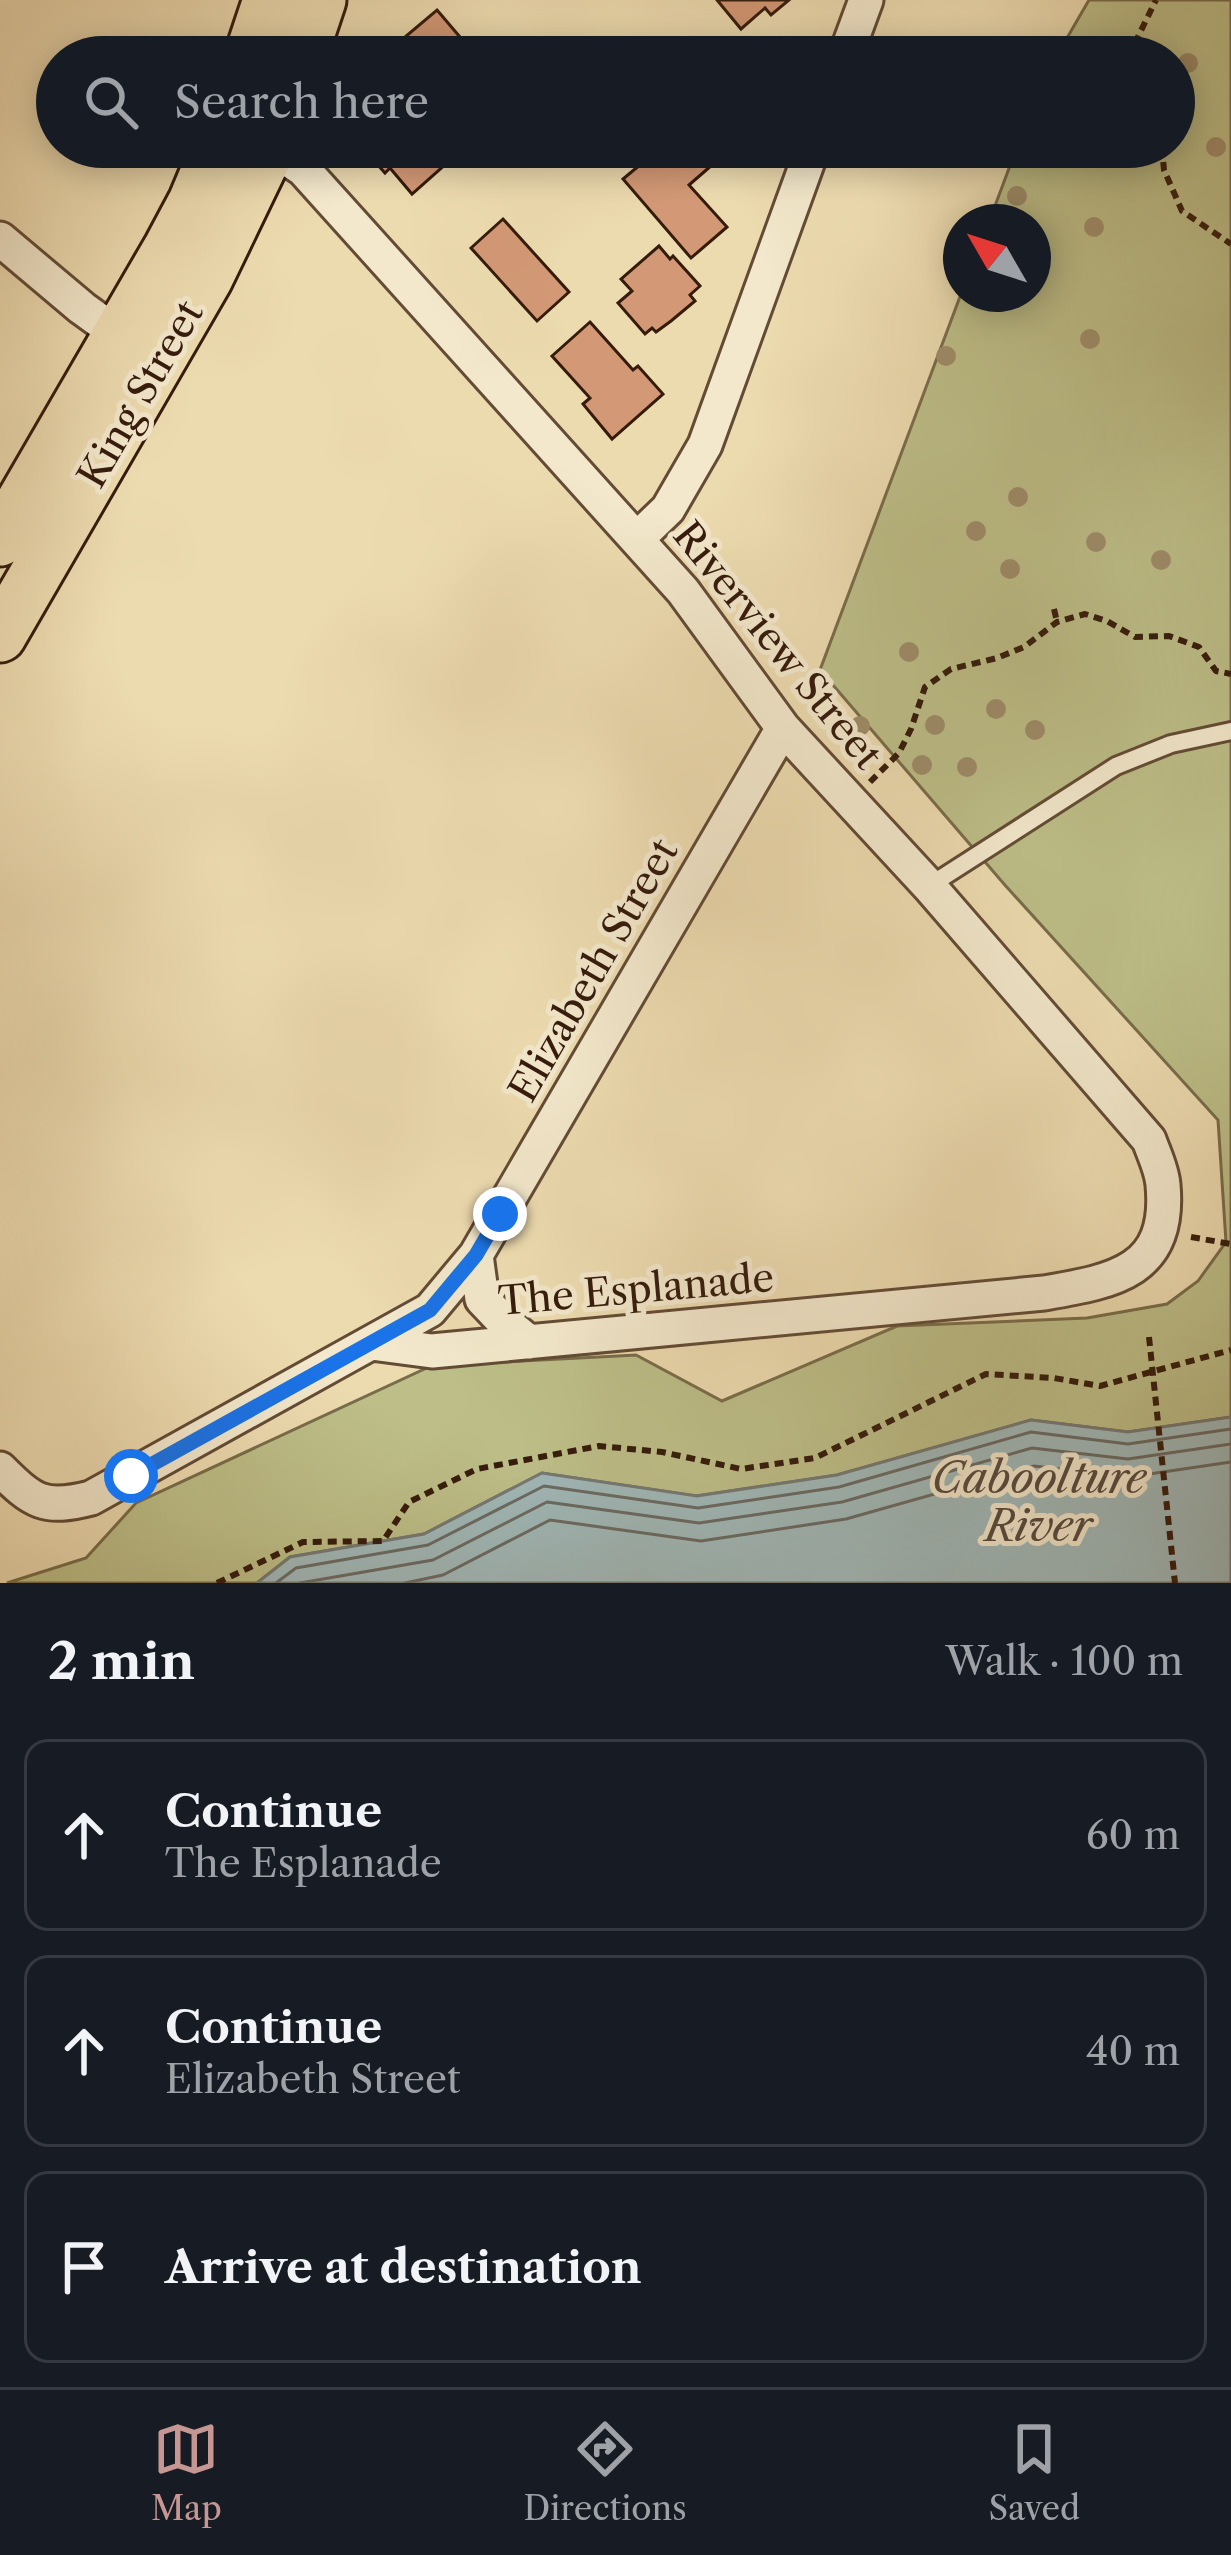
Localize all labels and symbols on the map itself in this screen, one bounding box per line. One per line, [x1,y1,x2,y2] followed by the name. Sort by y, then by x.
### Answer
[943,204,1051,312] north arrow
[67,292,213,496] street label: King Street
[664,512,893,779] street label: Riverview Street
[498,830,688,1110] street label: Elizabeth Street
[473,1187,527,1241] route end
[496,1253,776,1325] street label: The Esplanade
[104,1449,158,1503] route start
[932,1452,1148,1552] water label: Caboolture River

